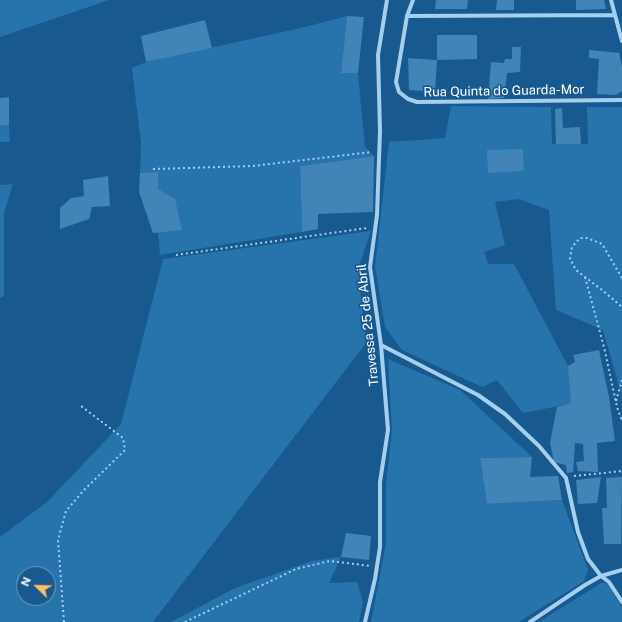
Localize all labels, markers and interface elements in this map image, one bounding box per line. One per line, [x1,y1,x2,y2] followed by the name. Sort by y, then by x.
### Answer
[423,82,585,100] street label: Rua Quinta do Guarda-Mor
[354,263,382,387] street label: Travessa 25 de Abril
[16,566,56,606] north arrow
[19,575,33,588] text: N

